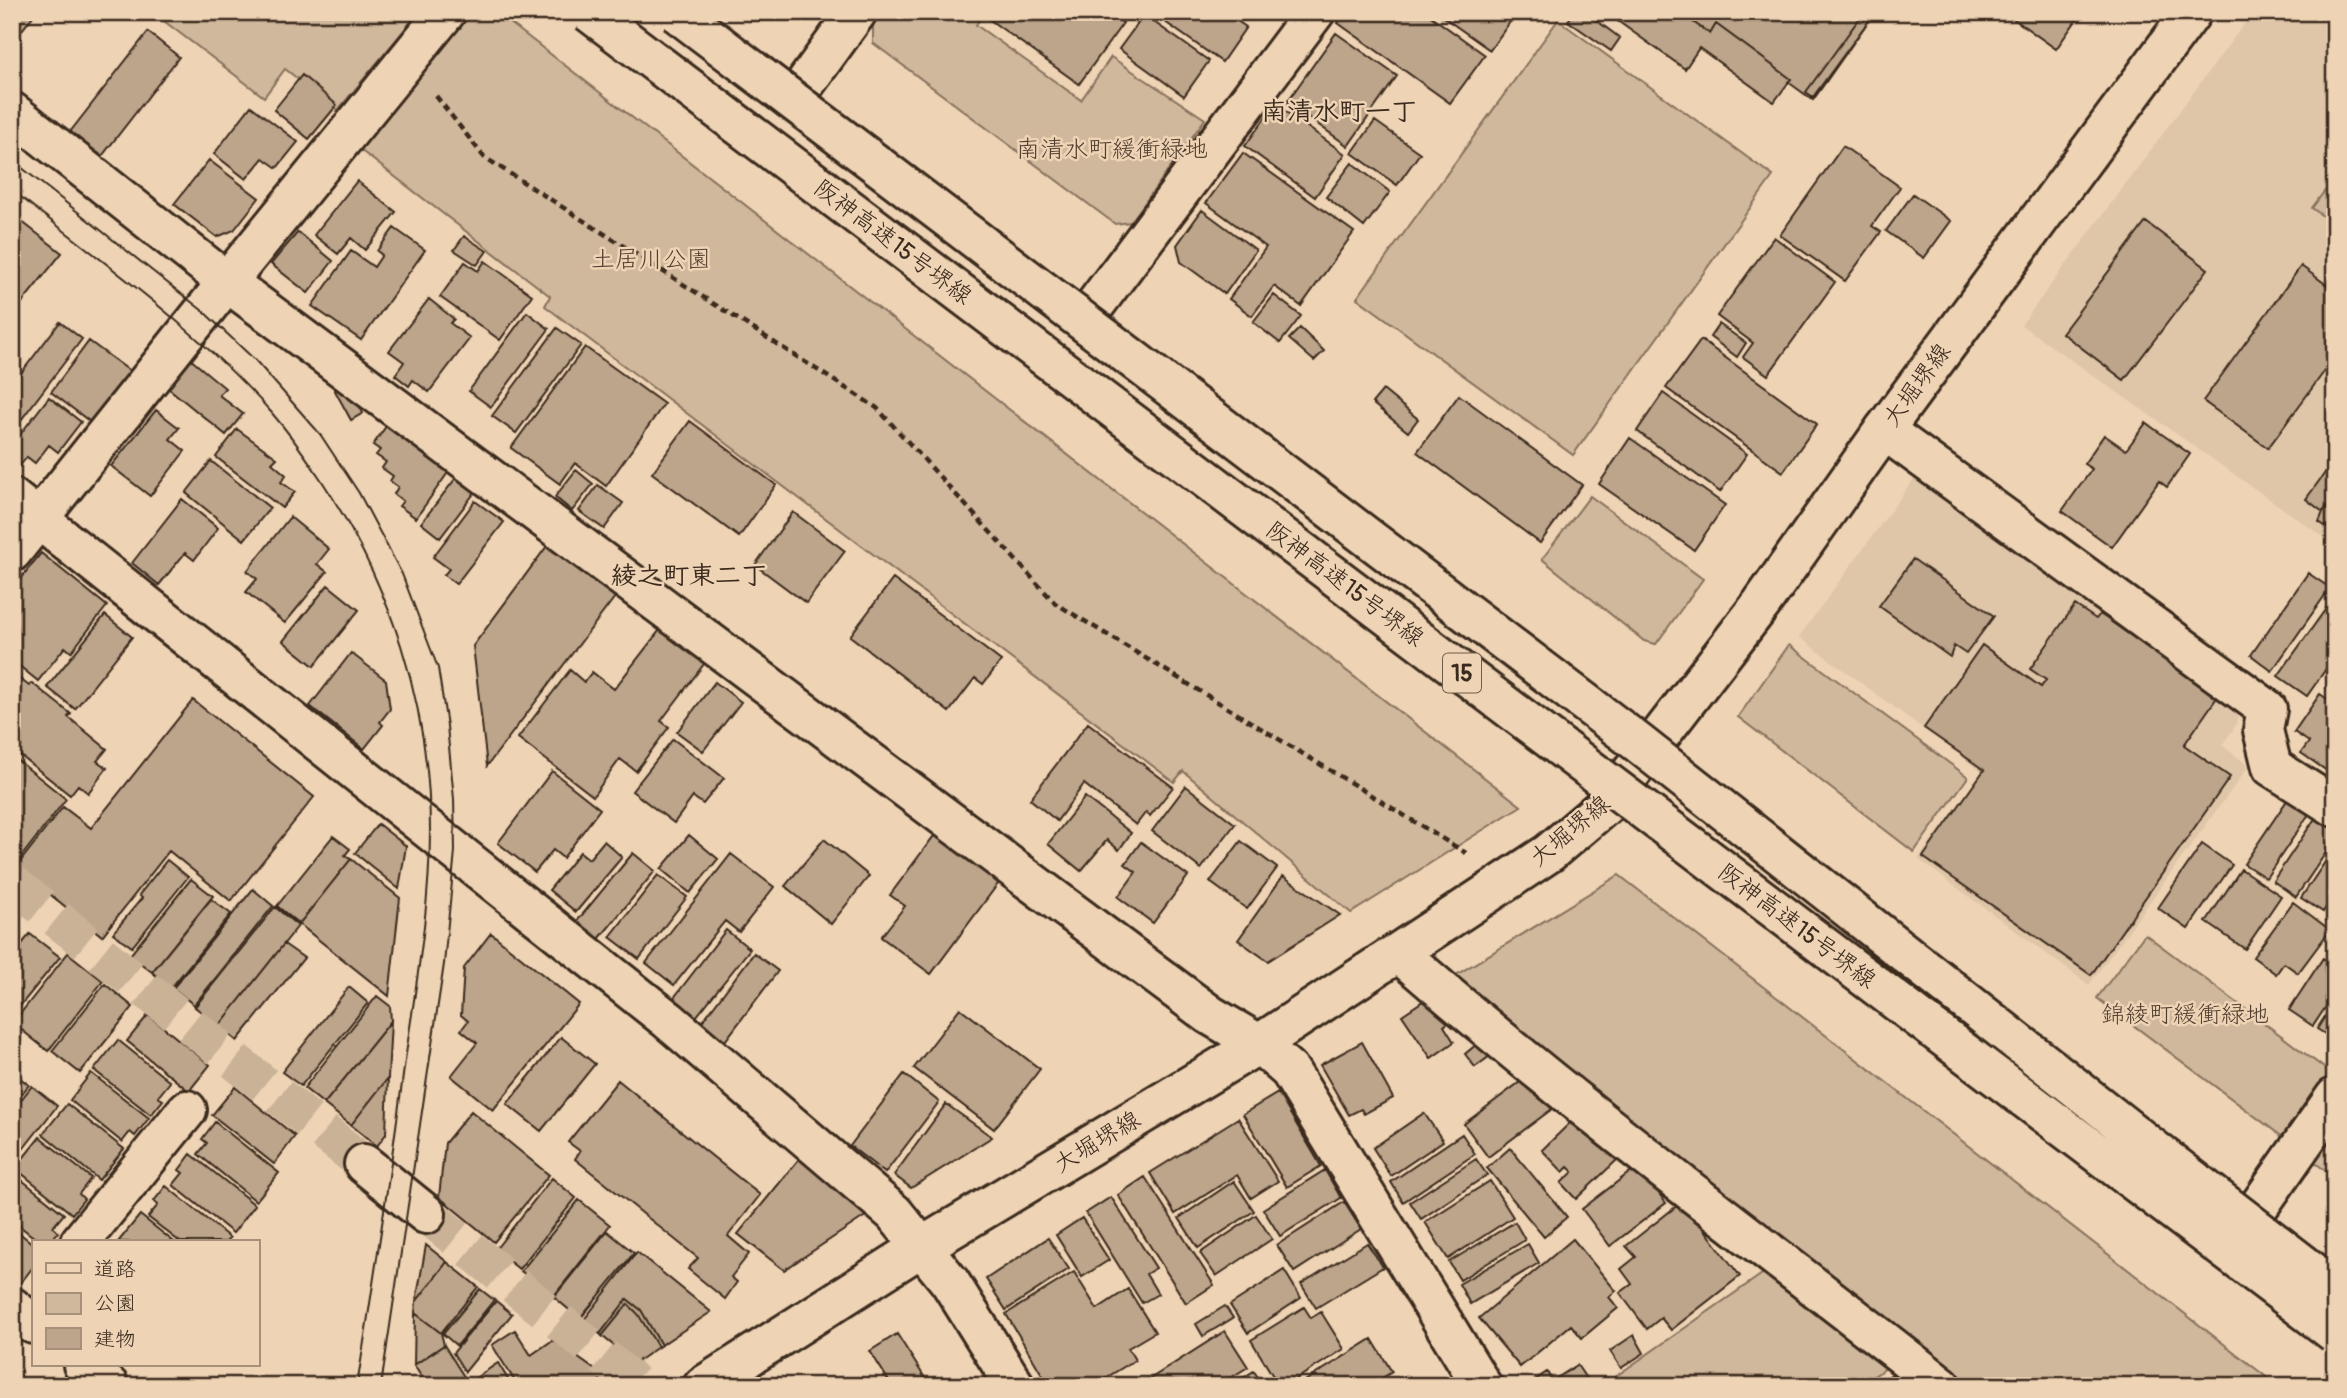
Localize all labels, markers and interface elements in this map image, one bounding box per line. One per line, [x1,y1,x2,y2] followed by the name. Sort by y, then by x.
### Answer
[1261,96,1417,128] district label: 南清水町一丁
[1016,135,1208,164] park label: 南清水町緩衝緑地
[808,173,978,311] street label: 阪神高速15号堺線
[591,245,711,274] park label: 土居川公園
[1877,338,1957,432] street label: 大堀堺線
[1260,515,1430,653] street label: 阪神高速15号堺線
[611,560,767,592] district label: 綾之町東二丁
[1443,653,1481,692] road number: 15
[1524,789,1616,873] street label: 大堀堺線
[1712,857,1882,995] street label: 阪神高速15号堺線
[2101,1000,2269,1029] park label: 錦綾町緩衝緑地
[1048,1105,1146,1179] street label: 大堀堺線
[32,1240,259,1366] legend
[94,1256,136,1283] text: 道路
[94,1290,136,1317] text: 公園
[94,1326,136,1353] text: 建物

